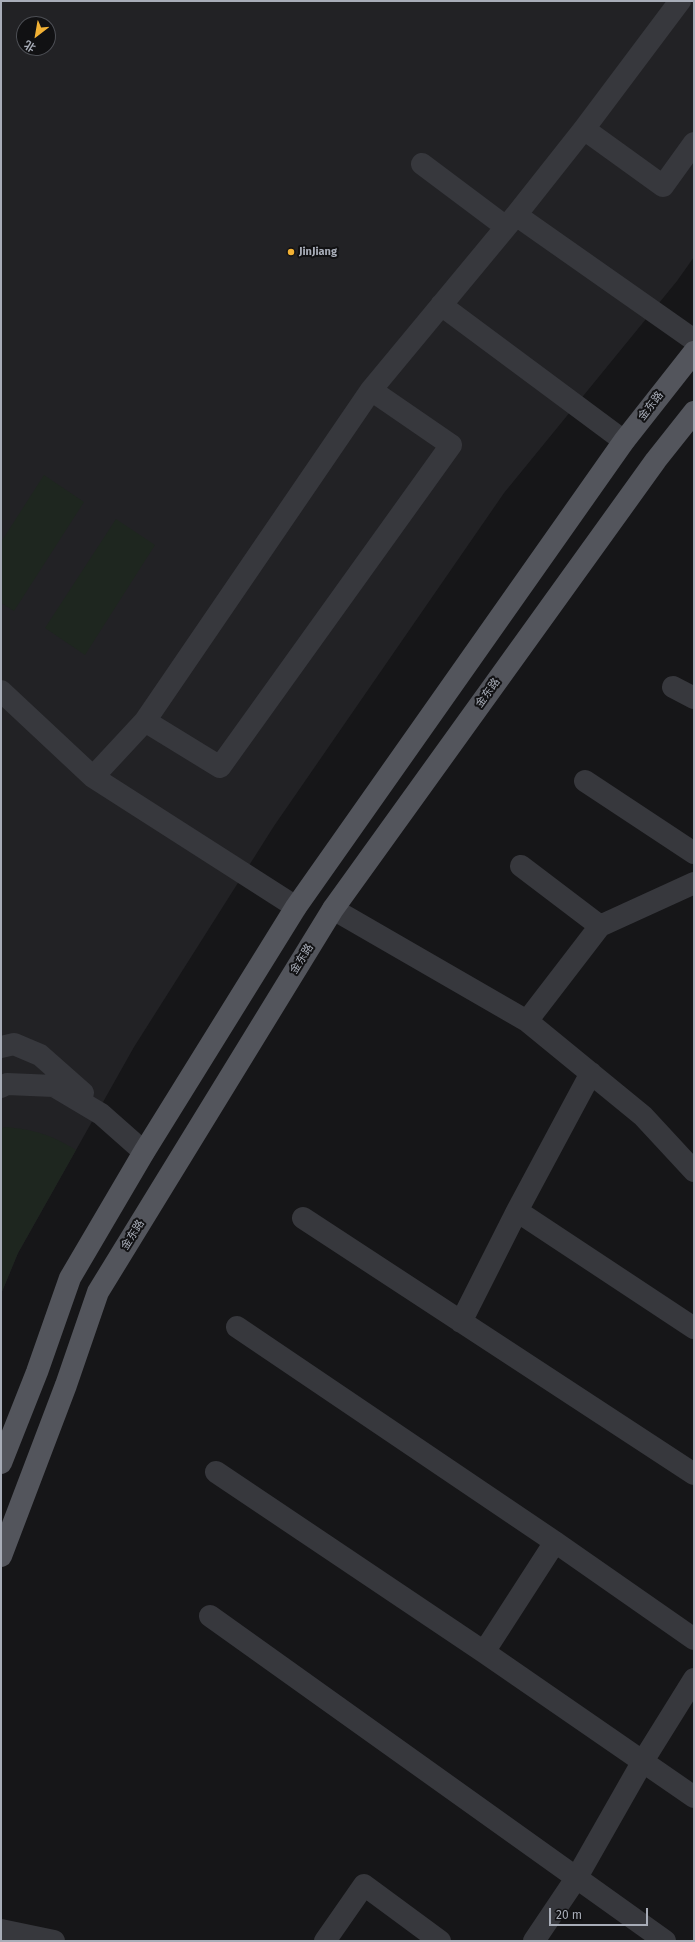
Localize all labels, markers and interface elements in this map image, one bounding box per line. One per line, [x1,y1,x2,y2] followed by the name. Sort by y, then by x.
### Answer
[16,16,56,56] north arrow
[22,37,38,54] text: 北
[299,245,337,259] place label: JinJiang
[286,247,296,257] marker: JinJiang
[636,389,666,423] street label: 金东路
[473,676,503,710] street label: 金东路
[288,942,316,976] street label: 金东路
[119,1218,147,1252] street label: 金东路
[551,1900,650,1926] scale bar
[556,1908,582,1922] text: 20 m

